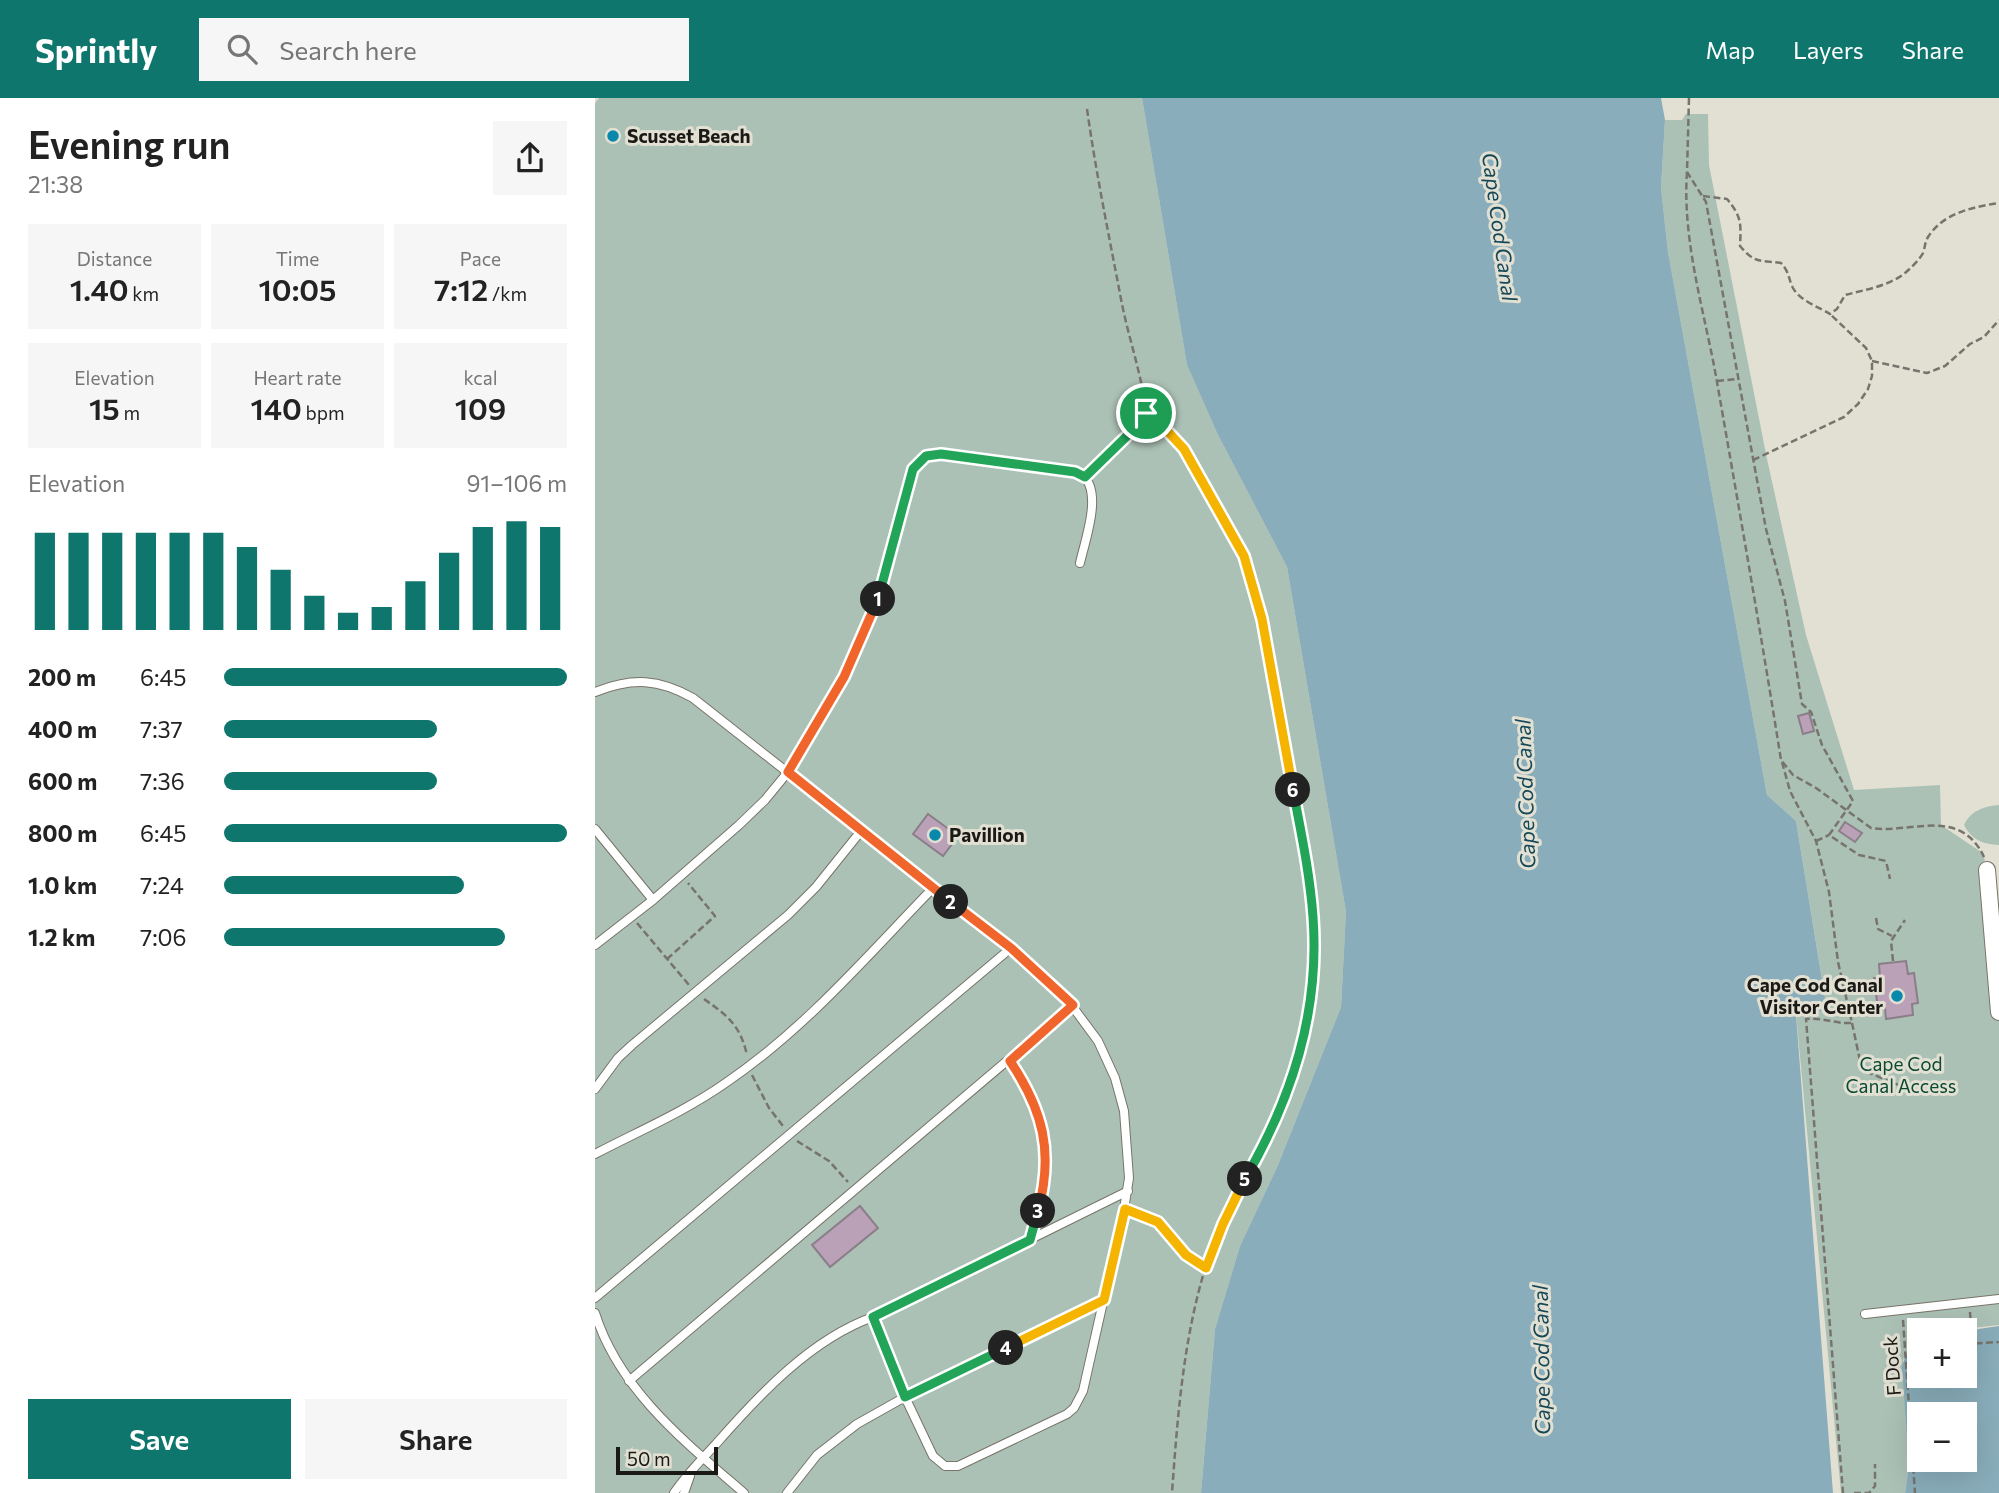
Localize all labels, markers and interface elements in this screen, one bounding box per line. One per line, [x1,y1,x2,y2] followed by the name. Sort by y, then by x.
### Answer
[199,18,689,81] search box
[35,29,157,70] text: Sprintly
[223,30,261,68] icon: search
[279,34,417,65] text: Search here
[1706,35,1755,64] text: Map
[1793,35,1864,64] text: Layers
[1902,35,1964,64] text: Share
[28,120,231,167] text: Evening run
[493,121,567,195] button: share
[627,124,750,147] place label: Scusset Beach
[605,128,621,144] marker: Scusset Beach
[1478,151,1523,303] water label: Cape Cod Canal
[28,170,83,198] text: 21:38
[77,247,152,270] text: Distance
[276,247,319,270] text: Time
[460,247,501,270] text: Pace
[70,270,129,307] text: 1.40
[258,270,337,307] text: 10:05
[434,270,488,307] text: 7:12
[129,282,159,305] text: km
[488,282,527,305] text: /km
[74,366,155,389] text: Elevation
[253,366,342,389] text: Heart rate
[463,366,498,389] text: kcal
[1116,383,1176,443] pin
[89,389,120,426] text: 15
[250,389,302,426] text: 140
[455,389,506,426] text: 109
[1127,394,1165,432] icon: arrive
[120,401,140,424] text: m
[302,401,345,424] text: bpm
[28,469,125,497] text: Elevation
[466,469,567,497] text: 91–106 m
[861,582,895,616] pin: 1
[873,587,882,610] text: 1
[28,663,96,691] text: 200 m
[140,663,186,691] text: 6:45
[28,715,97,743] text: 400 m
[140,715,183,743] text: 7:37
[1509,718,1540,869] water label: Cape Cod Canal
[28,767,97,795] text: 600 m
[140,767,185,795] text: 7:36
[1275,772,1311,808] pin: 6
[1287,778,1298,801] text: 6
[28,819,97,847] text: 800 m
[140,819,186,847] text: 6:45
[949,823,1025,846] place label: Pavillion
[927,827,943,843] marker: Pavillion
[28,871,97,899] text: 1.0 km
[140,871,184,899] text: 7:24
[933,884,969,920] pin: 2
[945,890,956,913] text: 2
[28,923,95,951] text: 1.2 km
[140,923,187,951] text: 7:06
[1747,973,1883,1018] place label: Cape Cod Canal Visitor Center
[1889,988,1905,1004] marker: Cape Cod Canal Visitor Center
[1846,1052,1957,1097] park label: Cape Cod Canal Access
[1227,1162,1263,1196] pin: 5
[1239,1167,1250,1190] text: 5
[1021,1194,1055,1228] pin: 3
[1032,1199,1043,1222] text: 3
[1527,1284,1554,1435] water label: Cape Cod Canal
[1907,1318,1977,1472] map controls
[1907,1318,1977,1388] button: +
[989,1330,1023,1366] pin: 4
[1000,1336,1011,1359] text: 4
[1878,1336,1905,1397] street label: F Dock
[28,1399,291,1479] button: Save
[305,1399,567,1479] button: Share
[1907,1402,1977,1472] button: −
[616,1444,717,1476] scale bar
[627,1447,671,1470] text: 50 m

